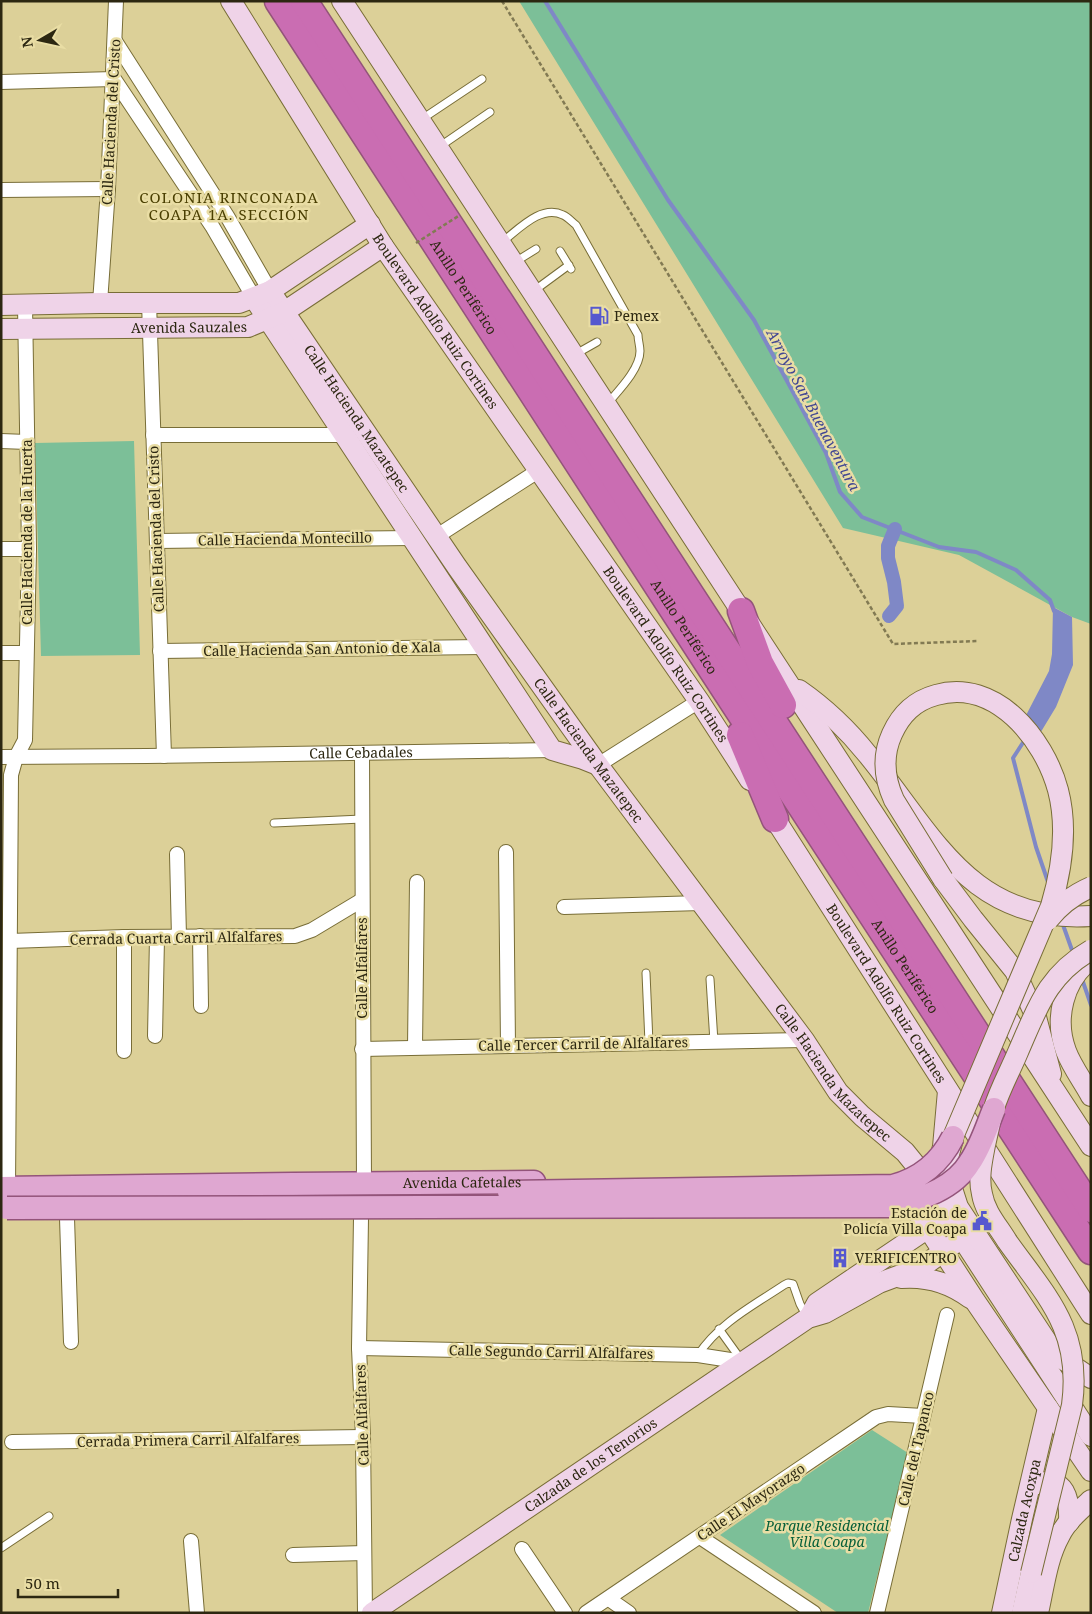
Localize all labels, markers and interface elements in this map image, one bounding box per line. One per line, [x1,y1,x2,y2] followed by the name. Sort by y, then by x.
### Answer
[15,15,65,65] north arrow
[16,35,37,49] text: N
[97,38,124,206] street label: Calle Hacienda del Cristo
[139,187,319,224] district label: COLONIA RINCONADA COAPA 1A. SECCIÓN
[369,230,503,412] street label: Boulevard Adolfo Ruiz Cortines
[426,236,502,338] street label: Anillo Periférico
[588,305,610,327] fuel station icon: Pemex
[614,306,660,325] place label: Pemex
[131,317,247,337] street label: Avenida Sauzales
[762,324,865,494] water label: Arroyo San Buenaventura
[300,340,414,496] street label: Calle Hacienda Mazatepec
[17,439,36,625] street label: Calle Hacienda de la Huerta
[143,446,168,612] street label: Calle Hacienda del Cristo
[198,527,372,550] street label: Calle Hacienda Montecillo
[599,562,733,746] street label: Boulevard Adolfo Ruiz Cortines
[647,575,722,678] street label: Anillo Periférico
[203,637,441,660] street label: Calle Hacienda San Antonio de Xala
[530,674,648,826] street label: Calle Hacienda Mazatepec
[309,742,413,763] street label: Calle Cebadales
[822,900,951,1086] street label: Boulevard Adolfo Ruiz Cortines
[868,915,944,1017] street label: Anillo Periférico
[352,917,371,1019] street label: Calle Alfalfares
[70,926,282,949] street label: Cerrada Cuarta Carril Alfalfares
[771,999,896,1146] street label: Calle Hacienda Mazatepec
[478,1032,688,1055] street label: Calle Tercer Carril de Alfalfares
[403,1172,521,1192] street label: Avenida Cafetales
[844,1203,967,1238] place label: Estación de Policía Villa Coapa
[971,1210,993,1232] public building icon: Estación de Policía Villa Coapa
[829,1247,851,1269] building icon: VERIFICENTRO
[855,1248,957,1267] place label: VERIFICENTRO
[449,1340,653,1363] street label: Calle Segundo Carril Alfalfares
[350,1364,373,1466] street label: Calle Alfalfares
[893,1390,938,1508] street label: Calle del Tapanco
[520,1413,660,1516] street label: Calzada de los Tenorios
[77,1428,299,1451] street label: Cerrada Primera Carril Alfalfares
[1003,1457,1045,1564] street label: Calzada Acoxpa
[693,1458,809,1545] street label: Calle El Mayorazgo
[764,1516,890,1551] park label: Parque Residencial Villa Coapa
[18,1566,118,1598] scale bar
[25,1573,60,1593] text: 50 m

